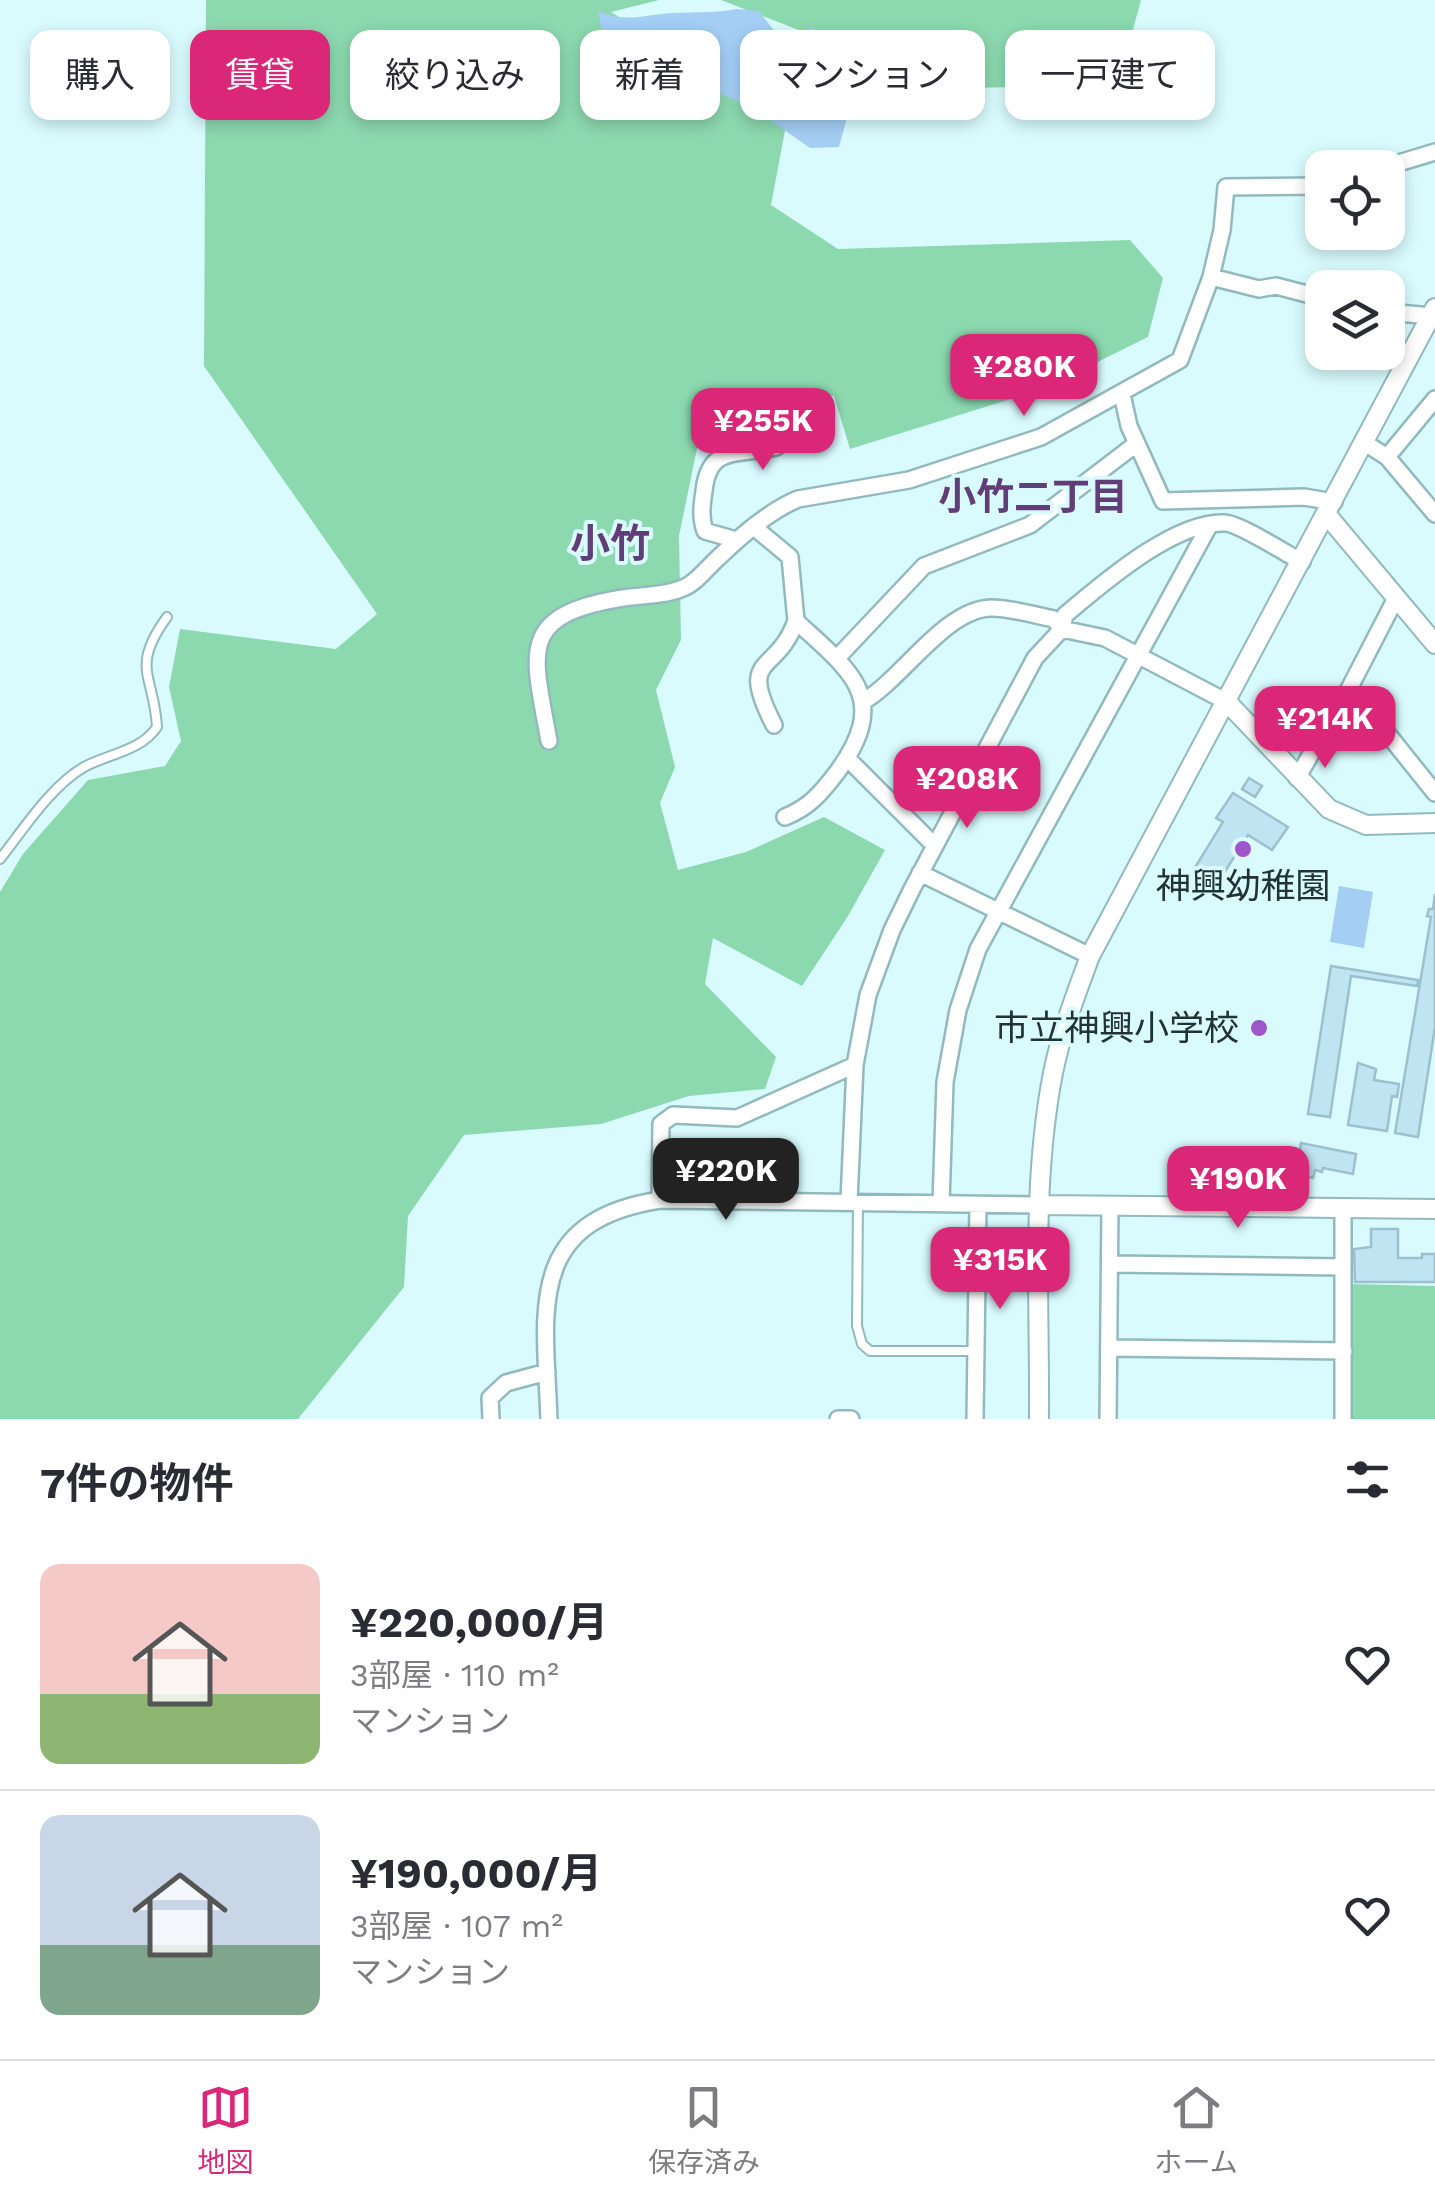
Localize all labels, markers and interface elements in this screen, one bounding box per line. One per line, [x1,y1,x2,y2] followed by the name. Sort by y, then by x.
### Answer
[30,30,170,120] chip: 購入
[190,30,330,120] chip: 賃貸
[350,30,560,120] chip: 絞り込み
[580,30,720,120] chip: 新着
[740,30,985,120] chip: マンション
[1005,30,1215,120] chip: 一戸建て
[1305,150,1405,370] map controls
[1305,150,1405,250] button: locate
[1305,270,1405,370] button: layers
[954,334,1094,419] pin: ¥280K
[972,347,1076,385] text: ¥280K
[693,388,833,473] pin: ¥255K
[713,401,813,439] text: ¥255K
[938,475,1128,519] district label: 小竹二丁目
[570,520,650,567] district label: 小竹
[1255,686,1395,771] pin: ¥214K
[1276,699,1374,737] text: ¥214K
[897,746,1037,831] pin: ¥208K
[915,759,1019,797] text: ¥208K
[1232,838,1254,860] marker: 神興幼稚園
[1155,865,1331,907] place label: 神興幼稚園
[994,1007,1239,1049] place label: 市立神興小学校
[1248,1017,1270,1039] marker: 市立神興小学校
[656,1138,796,1223] pin: ¥220K
[1168,1146,1308,1231] pin: ¥190K
[675,1151,777,1189] text: ¥220K
[1189,1159,1287,1197] text: ¥190K
[930,1227,1070,1312] pin: ¥315K
[953,1240,1047,1278] text: ¥315K
[1340,1452,1395,1507] icon: filters
[40,1459,234,1508] text: 7件の物件
[350,1598,608,1647] text: ¥220,000/月
[120,1604,240,1724] icon: home
[1340,1637,1395,1692] icon: heart
[350,1656,559,1694] text: 3部屋 · 110 m²
[350,1702,510,1740] text: マンション
[350,1849,602,1898] text: ¥190,000/月
[120,1855,240,1975] icon: home
[1340,1888,1395,1943] icon: heart
[350,1907,563,1945] text: 3部屋 · 107 m²
[350,1953,510,1991] text: マンション
[197,2080,253,2180] tab: 地図
[648,2080,760,2180] tab: 保存済み
[1155,2080,1238,2180] tab: ホーム

